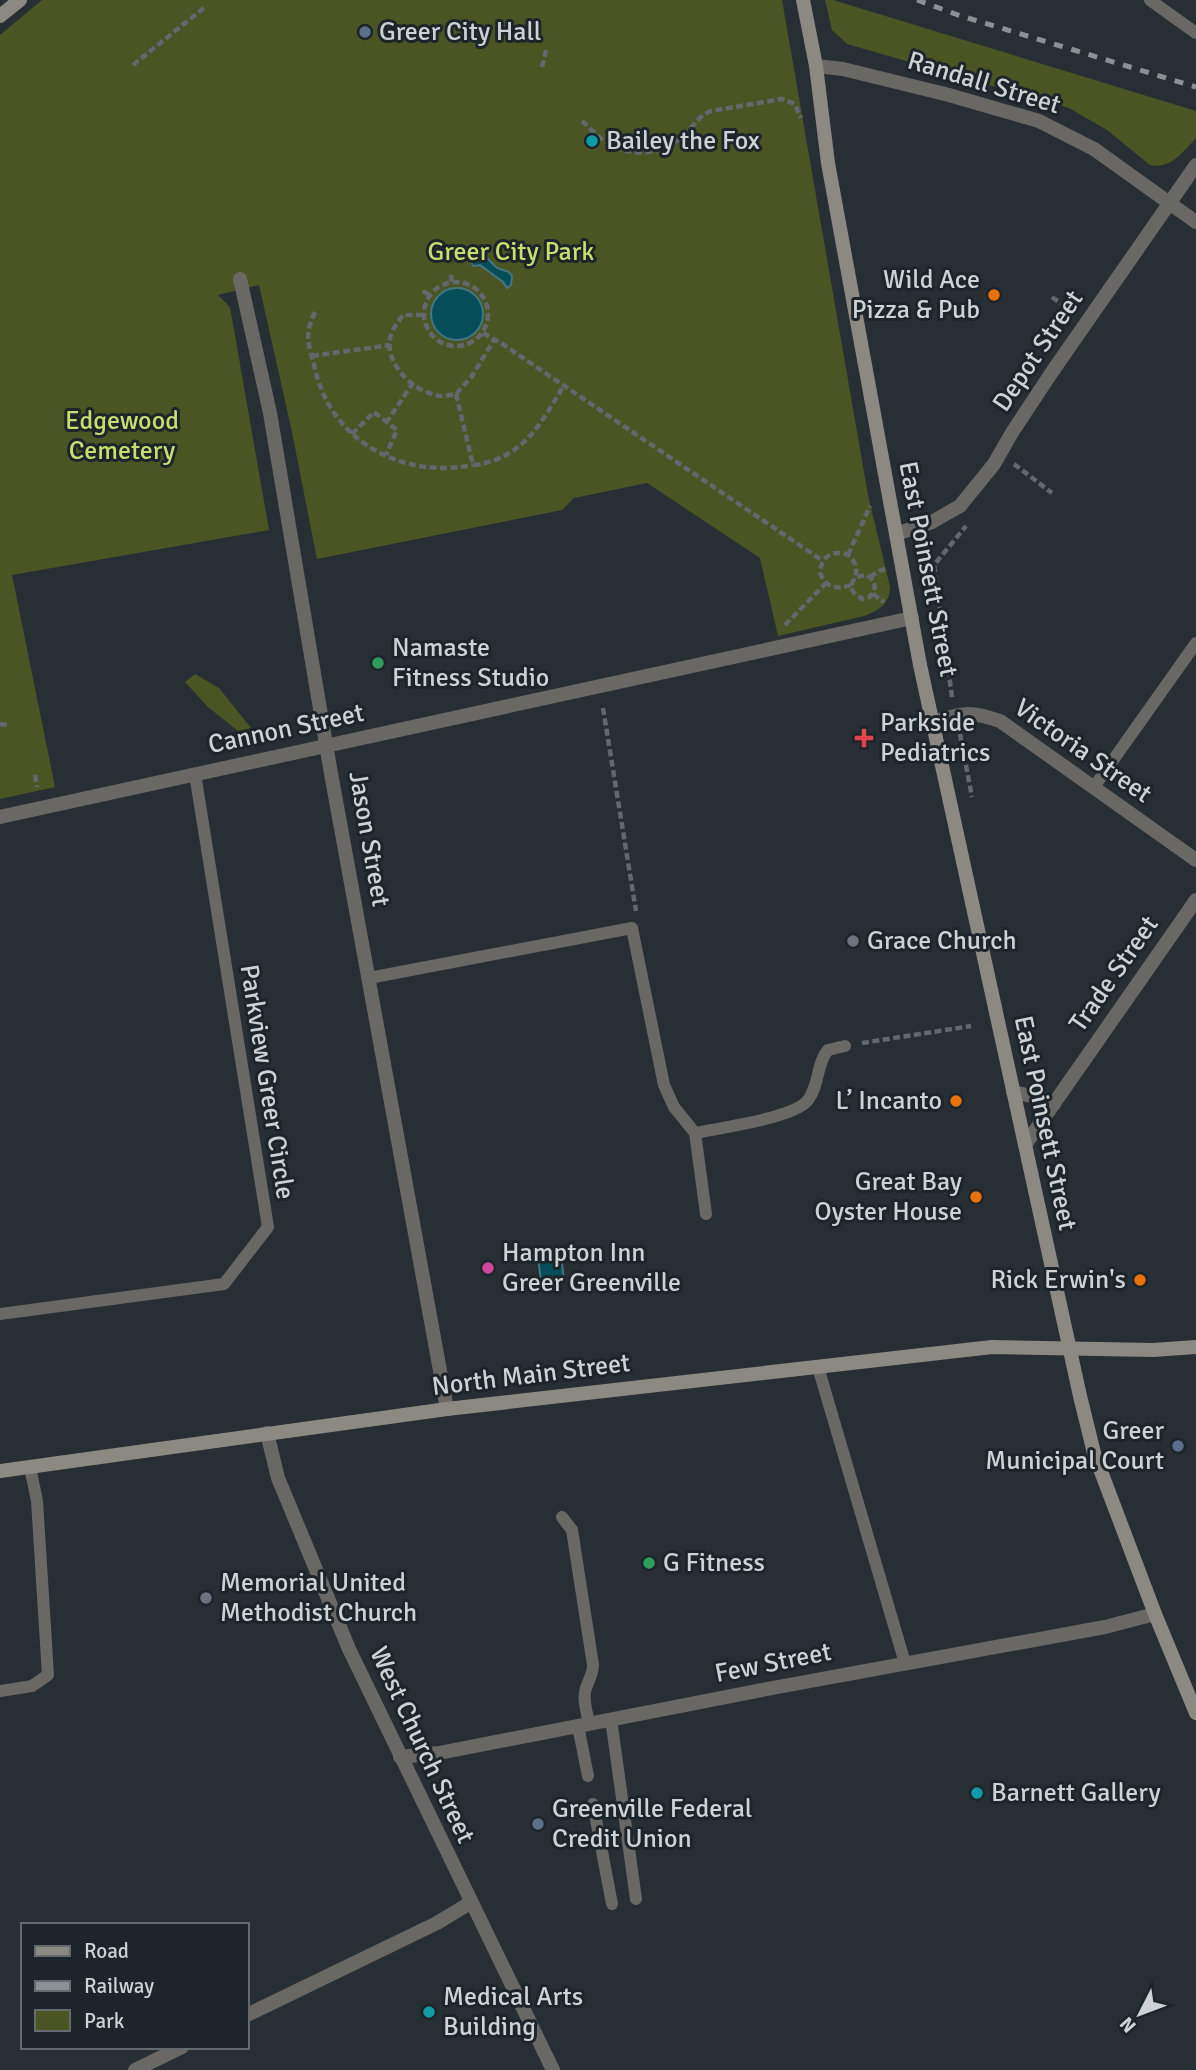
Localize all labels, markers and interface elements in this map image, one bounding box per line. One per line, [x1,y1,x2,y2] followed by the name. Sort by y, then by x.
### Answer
[379,16,542,48] place label: Greer City Hall
[357,24,373,40] marker: Greer City Hall
[904,45,1064,121] street label: Randall Street
[606,125,760,157] place label: Bailey the Fox
[584,133,600,149] marker: Bailey the Fox
[428,236,594,268] park label: Greer City Park
[852,264,980,326] place label: Wild Ace Pizza & Pub
[986,284,1090,418] street label: Depot Street
[986,287,1002,303] marker: Wild Ace Pizza & Pub
[65,405,179,467] park label: Edgewood Cemetery
[891,459,965,679] street label: East Poinsett Street
[392,632,549,694] place label: Namaste Fitness Studio
[370,655,386,671] marker: Namaste Fitness Studio
[1008,692,1158,810] street label: Victoria Street
[205,697,367,761] street label: Cannon Street
[880,707,991,769] place label: Parkside Pediatrics
[854,728,874,748] marker: Parkside Pediatrics
[341,769,397,909] street label: Jason Street
[1062,910,1166,1038] street label: Trade Street
[867,925,1017,957] place label: Grace Church
[845,933,861,949] marker: Grace Church
[233,962,301,1202] street label: Parkview Greer Circle
[1007,1013,1083,1233] street label: East Poinsett Street
[836,1085,942,1117] place label: L’ Incanto
[948,1093,964,1109] marker: L’ Incanto
[814,1166,962,1228] place label: Great Bay Oyster House
[968,1189,984,1205] marker: Great Bay Oyster House
[502,1237,681,1299] place label: Hampton Inn Greer Greenville
[480,1260,496,1276] marker: Hampton Inn Greer Greenville
[990,1264,1126,1296] place label: Rick Erwin's
[1132,1272,1148,1288] marker: Rick Erwin's
[430,1347,632,1403] street label: North Main Street
[985,1415,1164,1477] place label: Greer Municipal Court
[1170,1438,1186,1454] marker: Greer Municipal Court
[663,1547,765,1579] place label: G Fitness
[641,1555,657,1571] marker: G Fitness
[220,1567,417,1629] place label: Memorial United Methodist Church
[198,1590,214,1606] marker: Memorial United Methodist Church
[712,1636,834,1690] street label: Few Street
[362,1642,482,1848] street label: West Church Street
[991,1777,1161,1809] place label: Barnett Gallery
[969,1785,985,1801] marker: Barnett Gallery
[552,1793,752,1855] place label: Greenville Federal Credit Union
[530,1816,546,1832] marker: Greenville Federal Credit Union
[21,1923,248,2049] legend
[84,1938,129,1964] text: Road
[84,1973,154,1999] text: Railway
[1105,1979,1175,2049] north arrow
[443,1981,583,2043] place label: Medical Arts Building
[421,2004,437,2020] marker: Medical Arts Building
[84,2008,125,2034] text: Park
[1115,2012,1141,2038] text: N

